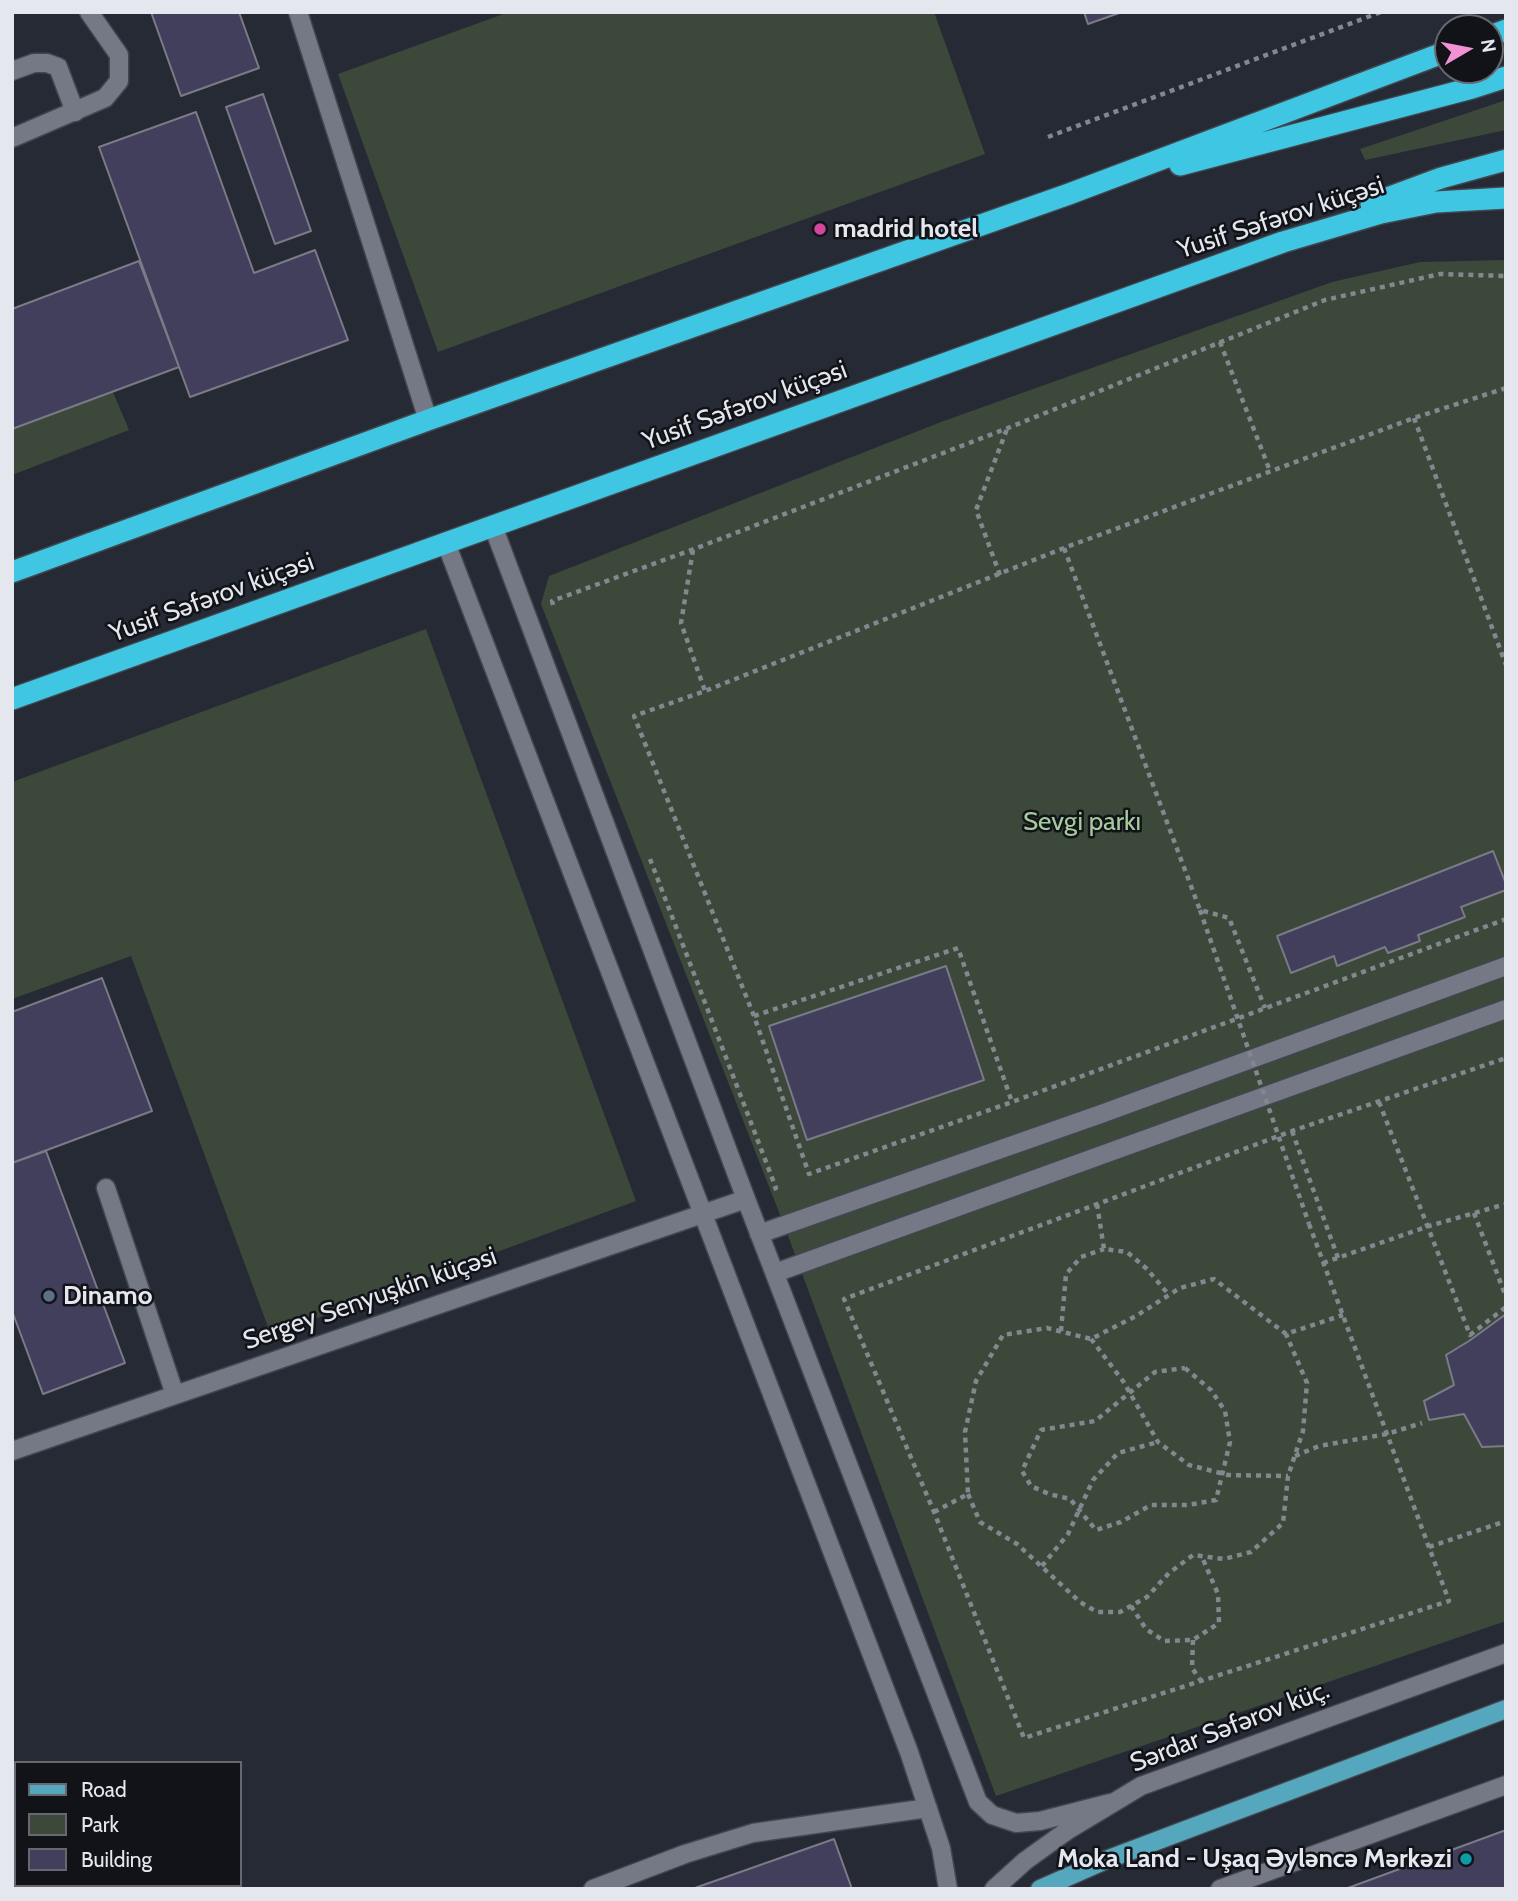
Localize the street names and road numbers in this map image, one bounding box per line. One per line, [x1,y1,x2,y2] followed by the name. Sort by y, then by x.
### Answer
[1174,170,1388,266] street label: Yusif Səfərov küçəsi
[639,355,851,457] street label: Yusif Səfərov küçəsi
[106,547,318,649] street label: Yusif Səfərov küçəsi
[239,1241,501,1357] street label: Sergey Senyuşkin küçəsi
[1126,1675,1334,1779] street label: Sərdar Səfərov küç.

